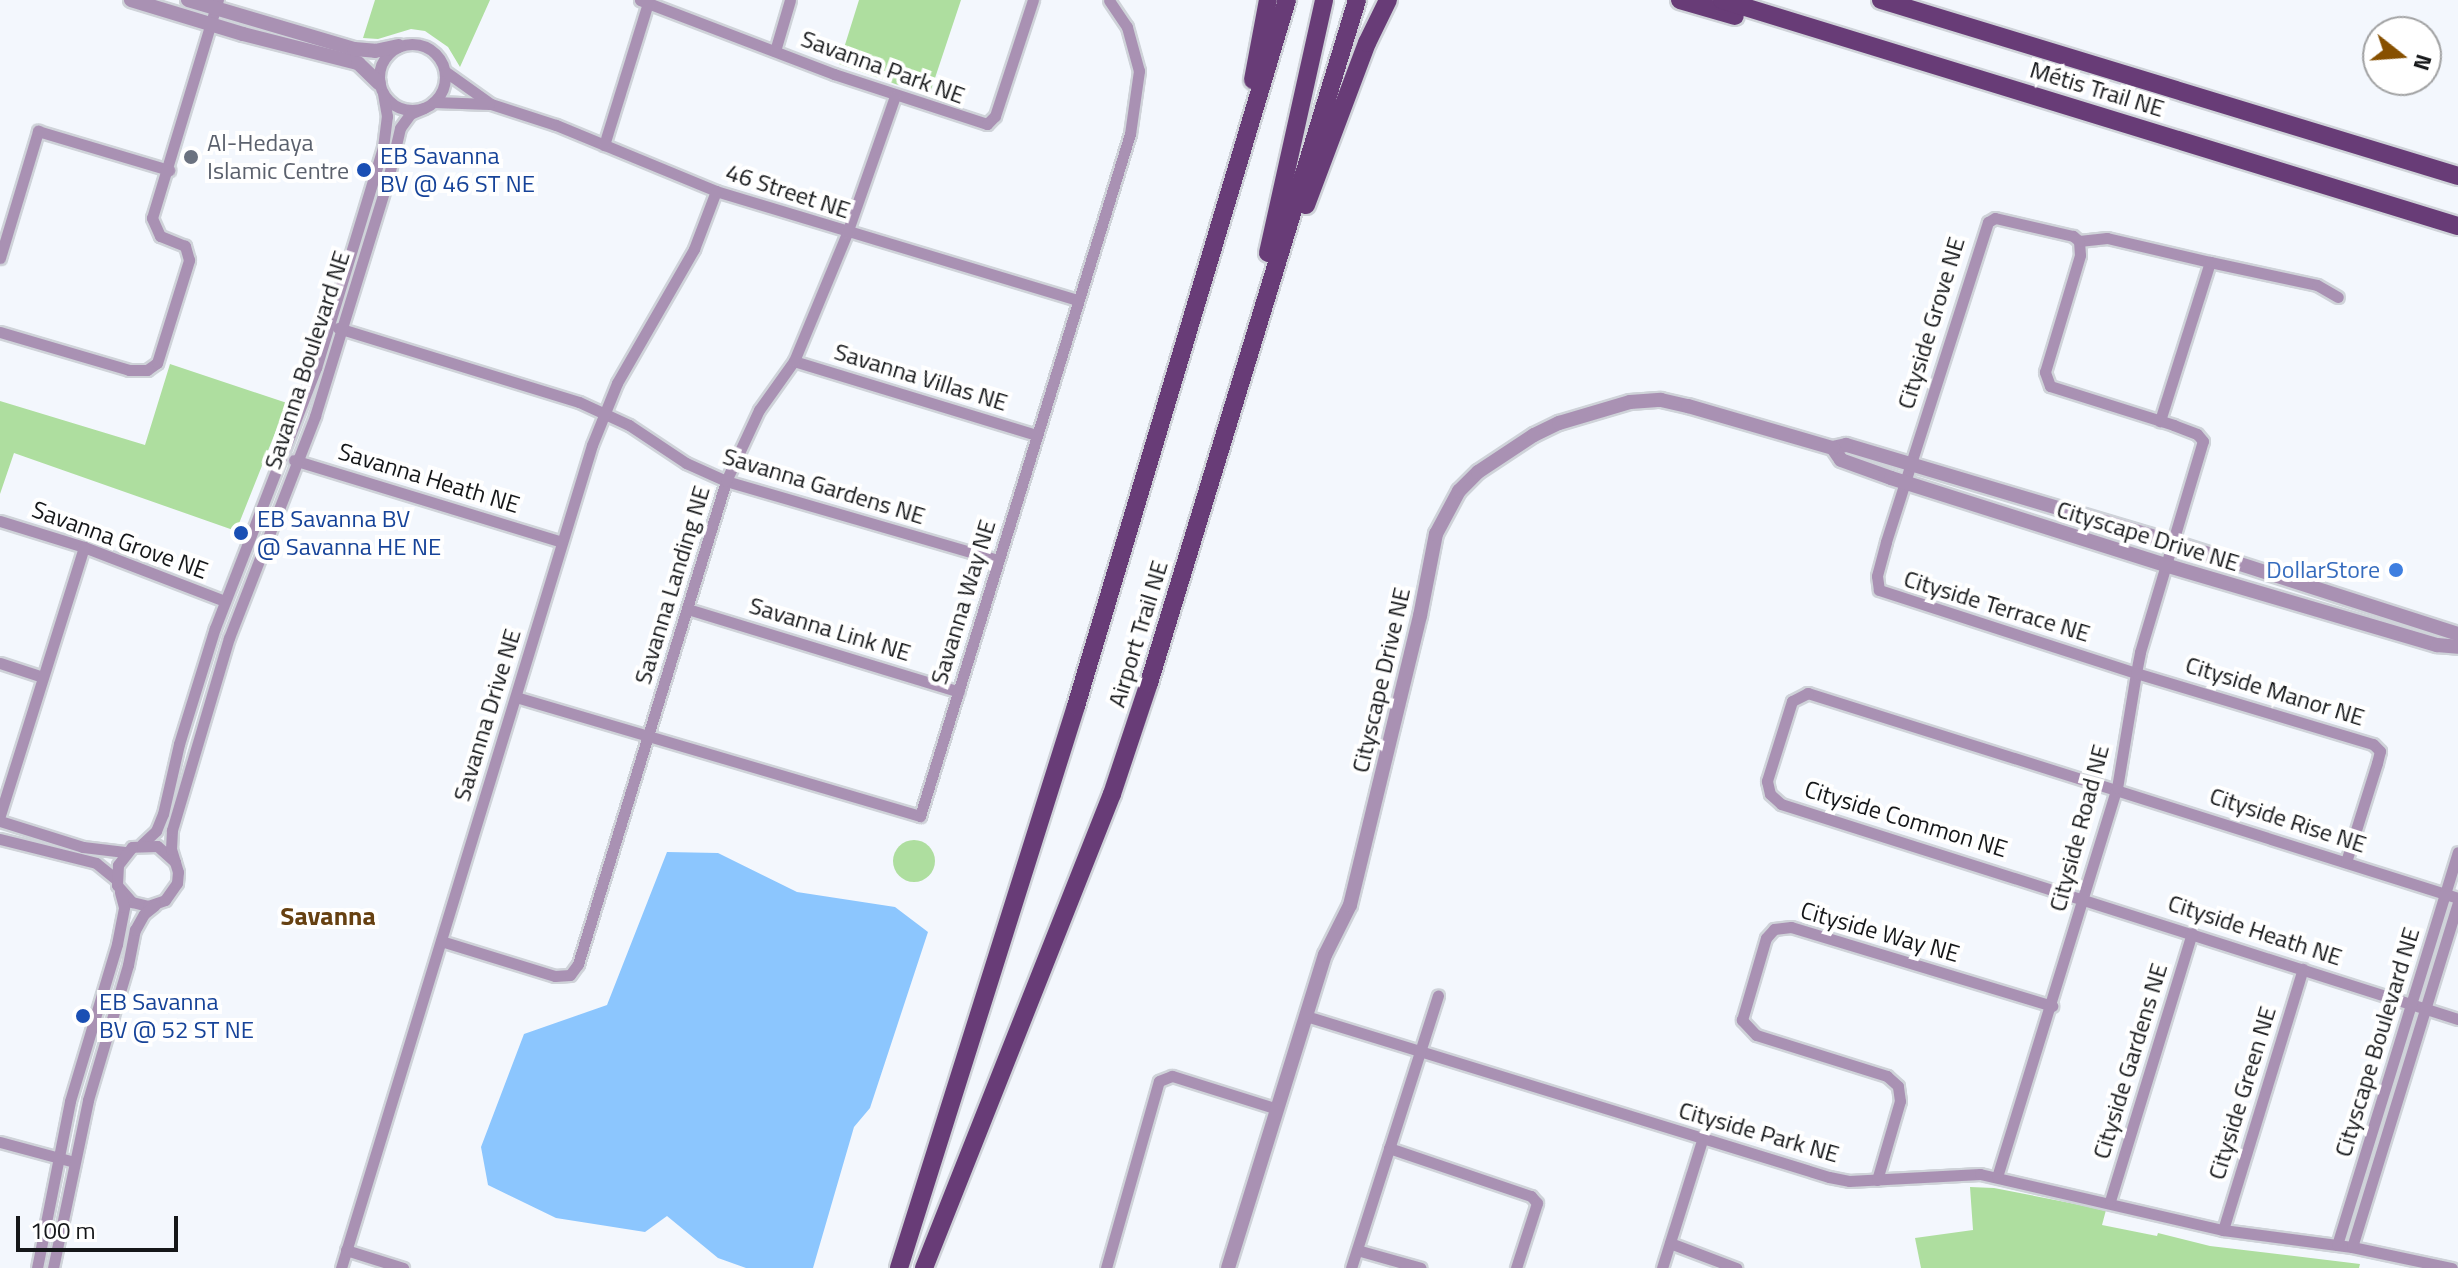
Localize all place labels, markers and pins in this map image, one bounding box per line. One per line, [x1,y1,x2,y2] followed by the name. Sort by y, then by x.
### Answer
[207,129,349,185] place label: Al-Hedaya Islamic Centre
[380,142,535,198] place label: EB Savanna BV @ 46 ST NE
[182,148,200,166] marker: Al-Hedaya Islamic Centre
[355,161,373,179] marker: EB Savanna BV @ 46 ST NE
[257,505,441,561] place label: EB Savanna BV @ Savanna HE NE
[232,524,250,542] marker: EB Savanna BV @ Savanna HE NE
[2266,556,2380,584] place label: DollarStore
[2387,561,2405,579] marker: DollarStore
[99,988,254,1044] place label: EB Savanna BV @ 52 ST NE
[74,1007,92,1025] marker: EB Savanna BV @ 52 ST NE

